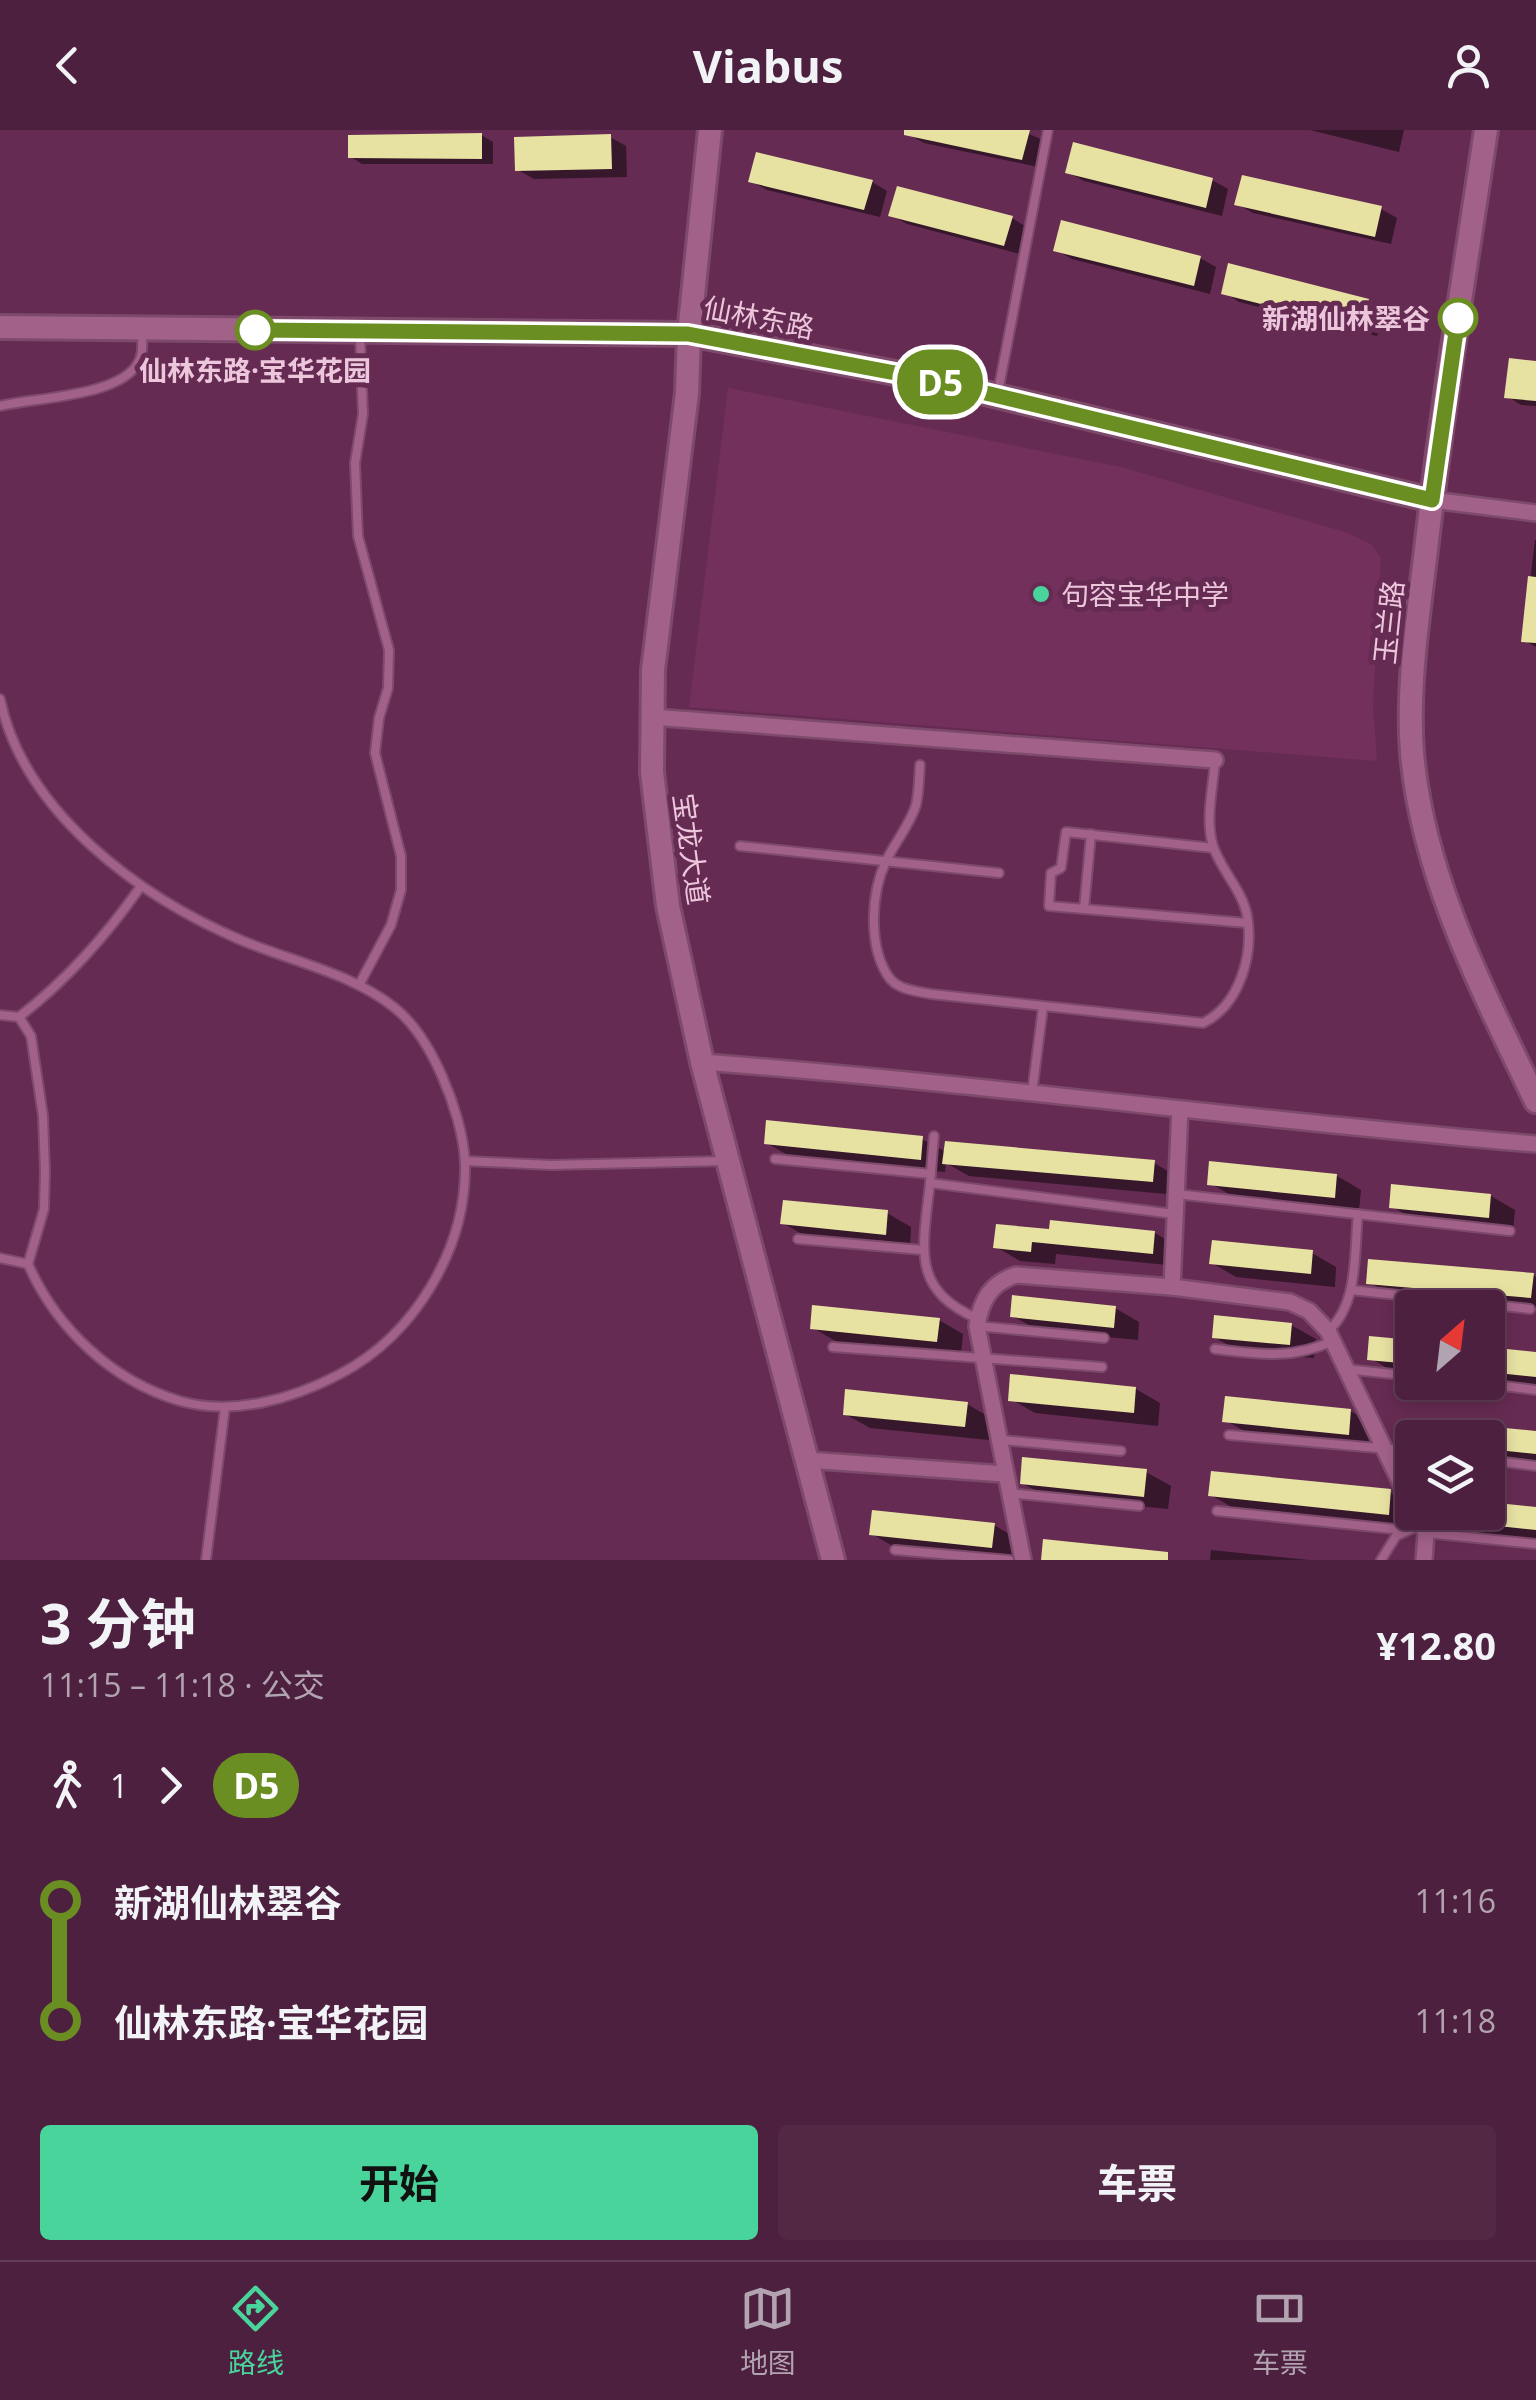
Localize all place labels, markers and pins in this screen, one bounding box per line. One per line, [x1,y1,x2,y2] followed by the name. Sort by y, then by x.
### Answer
[1262,299,1430,337] place label: 新湖仙林翠谷
[1439,299,1477,337] marker: 新湖仙林翠谷
[236,311,274,349] marker: 仙林东路·宝华花园
[139,351,371,389] place label: 仙林东路·宝华花园
[1061,575,1229,613] place label: 句容宝华中学
[1030,583,1052,605] marker: 句容宝华中学

